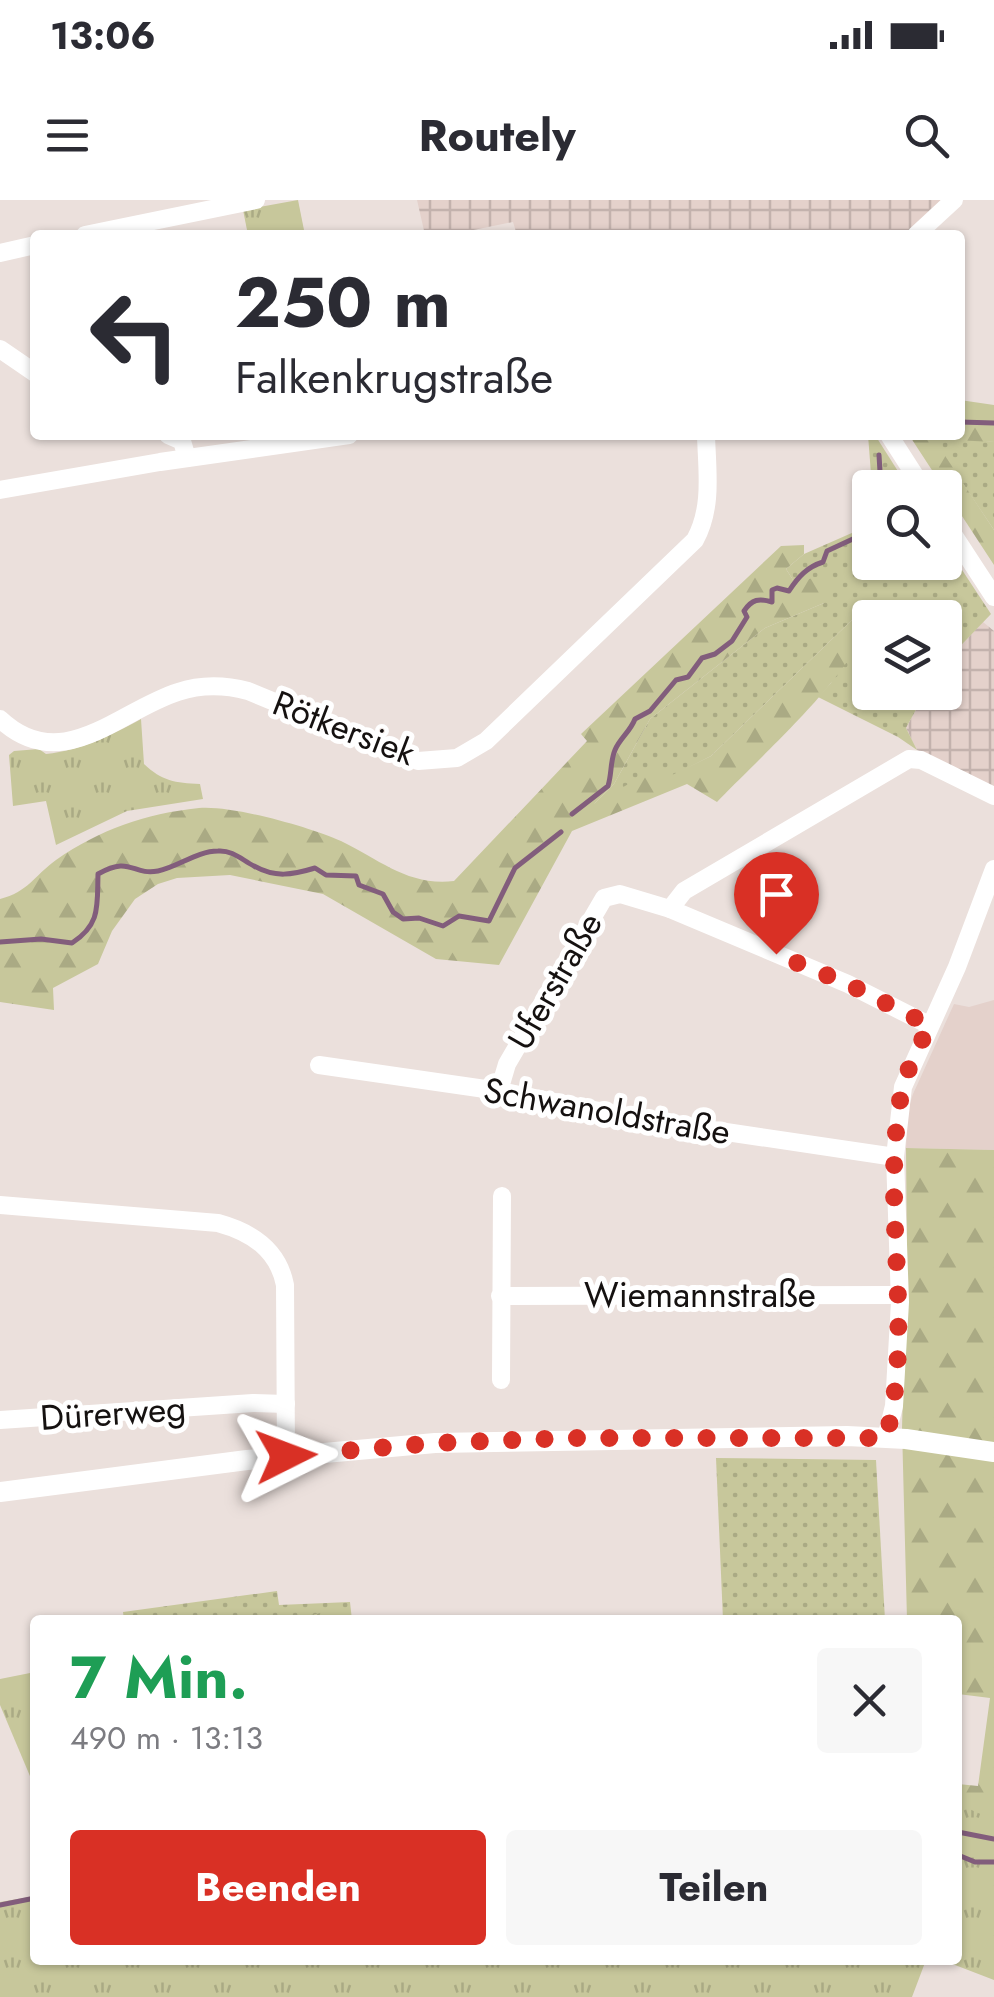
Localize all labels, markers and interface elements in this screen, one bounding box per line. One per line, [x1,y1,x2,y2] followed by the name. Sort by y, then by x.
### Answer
[50,8,156,63] text: 13:06
[418,103,576,168] text: Routely
[40,108,95,163] icon: menu
[899,108,954,163] icon: search
[235,252,451,353] text: 250 m
[70,270,200,400] icon: left
[235,345,553,410] text: Falkenkrugstraße
[852,470,962,710] map controls
[852,470,962,580] button: search
[852,600,962,710] button: layers
[266,678,423,778] street label: Rötkersiek
[734,852,819,955] pin
[749,867,804,922] icon: arrive
[496,903,614,1059] street label: Uferstraße
[480,1065,734,1157] street label: Schwanoldstraße
[584,1270,816,1320] street label: Wiemannstraße
[38,1383,188,1443] street label: Dürerweg
[234,1404,338,1508] position arrow
[70,1634,248,1721] text: 7 Min.
[817,1648,922,1753] button: close
[70,1715,263,1761] text: 490 m · 13:13
[70,1830,486,1945] button: Beenden
[506,1830,922,1945] button: Teilen

